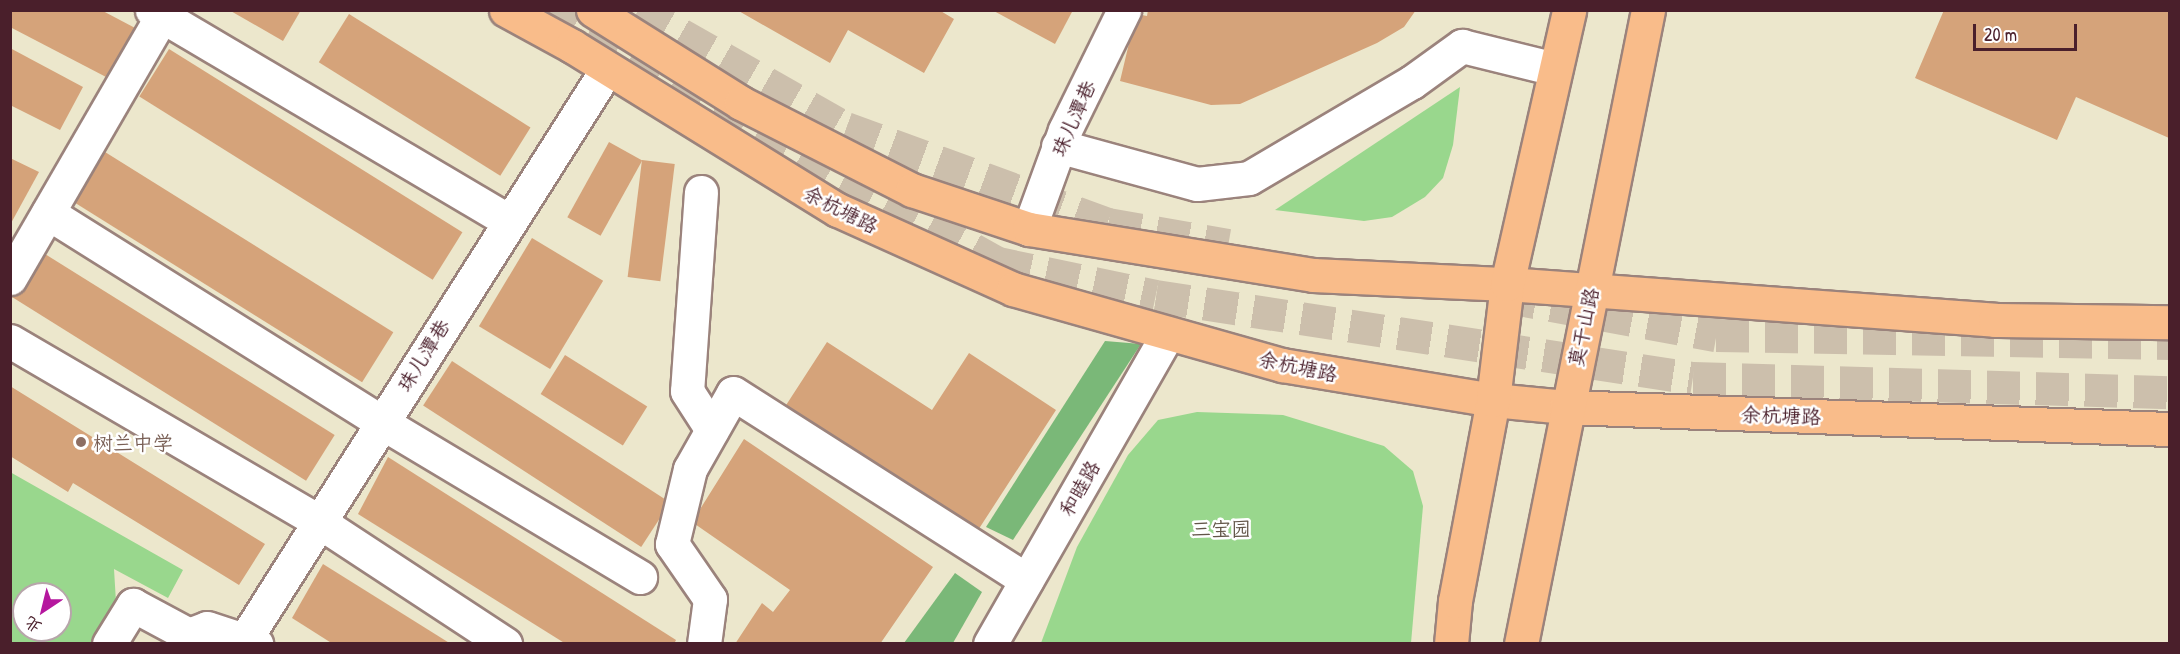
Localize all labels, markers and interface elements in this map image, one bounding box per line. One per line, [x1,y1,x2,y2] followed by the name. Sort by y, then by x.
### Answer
[1976,12,2080,50] scale bar
[1984,22,2017,47] text: 20 m
[1046,77,1100,159] street label: 珠儿潭巷
[800,180,882,238] street label: 余杭塘路
[1563,285,1603,369] street label: 莫干山路
[392,315,454,395] street label: 珠儿潭巷
[1256,346,1340,386] street label: 余杭塘路
[1741,402,1821,428] street label: 余杭塘路
[93,430,173,454] place label: 树兰中学
[74,435,88,449] marker: 树兰中学
[1054,456,1104,520] street label: 和睦路
[1191,516,1251,540] park label: 三宝园
[12,582,72,642] north arrow
[20,612,46,639] text: 北

